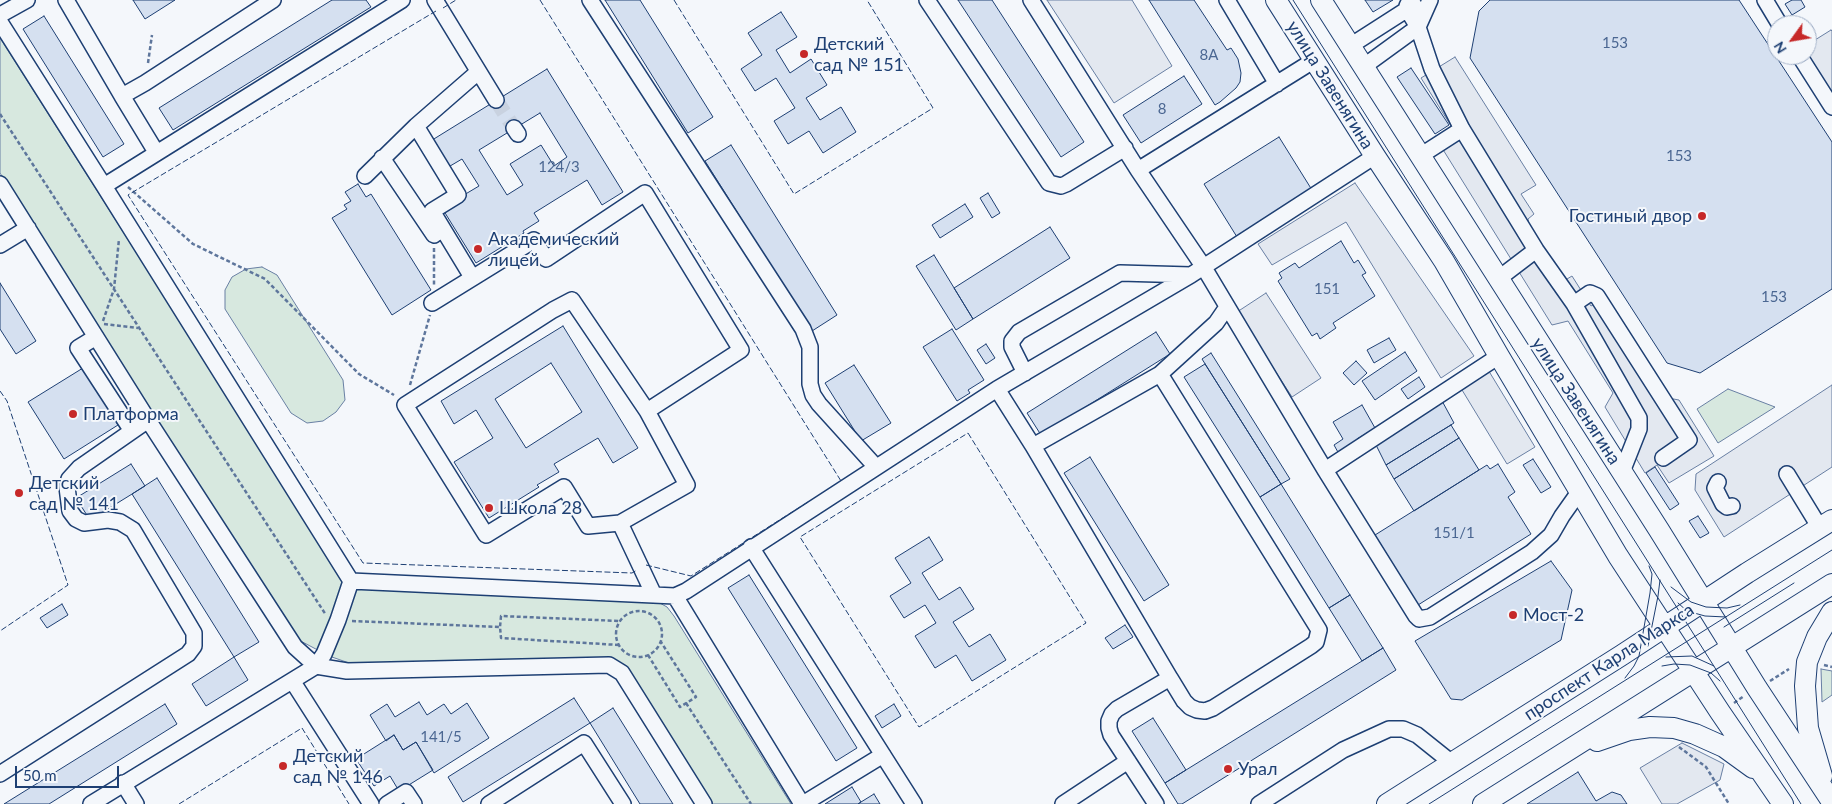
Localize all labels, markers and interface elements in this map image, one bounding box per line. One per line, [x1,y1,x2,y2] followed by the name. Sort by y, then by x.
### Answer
[1767,15,1817,65] north arrow
[1282,17,1378,153] street label: улица Завенягина
[814,33,904,76] place label: Детский сад № 151
[1602,34,1628,52] house number: 153
[1770,39,1790,57] text: N
[1200,46,1218,64] house number: 8А
[798,48,810,60] marker: Детский сад № 151
[1158,100,1166,118] house number: 8
[1666,147,1692,165] house number: 153
[538,158,580,176] house number: 124/3
[1569,205,1692,227] place label: Гостиный двор
[1696,210,1708,222] marker: Гостиный двор
[488,228,619,270] place label: Академический лицей
[472,243,484,255] marker: Академический лицей
[1314,280,1340,298] house number: 151
[1761,288,1787,306] house number: 153
[1527,333,1625,469] street label: улица Завенягина
[83,403,179,425] place label: Платформа
[67,408,79,420] marker: Платформа
[29,472,119,514] place label: Детский сад № 141
[13,487,25,499] marker: Детский сад № 141
[499,497,582,519] place label: Школа 28
[483,502,495,514] marker: Школа 28
[1433,524,1475,542] house number: 151/1
[1520,599,1698,725] street label: проспект Карла Маркса
[1523,604,1584,626] place label: Мост-2
[1507,609,1519,621] marker: Мост-2
[420,728,462,746] house number: 141/5
[293,745,383,788] place label: Детский сад № 146
[18,756,121,788] scale bar
[1238,758,1278,780] place label: Урал
[277,760,289,772] marker: Детский сад № 146
[1222,763,1234,775] marker: Урал
[23,766,57,784] text: 50 m

